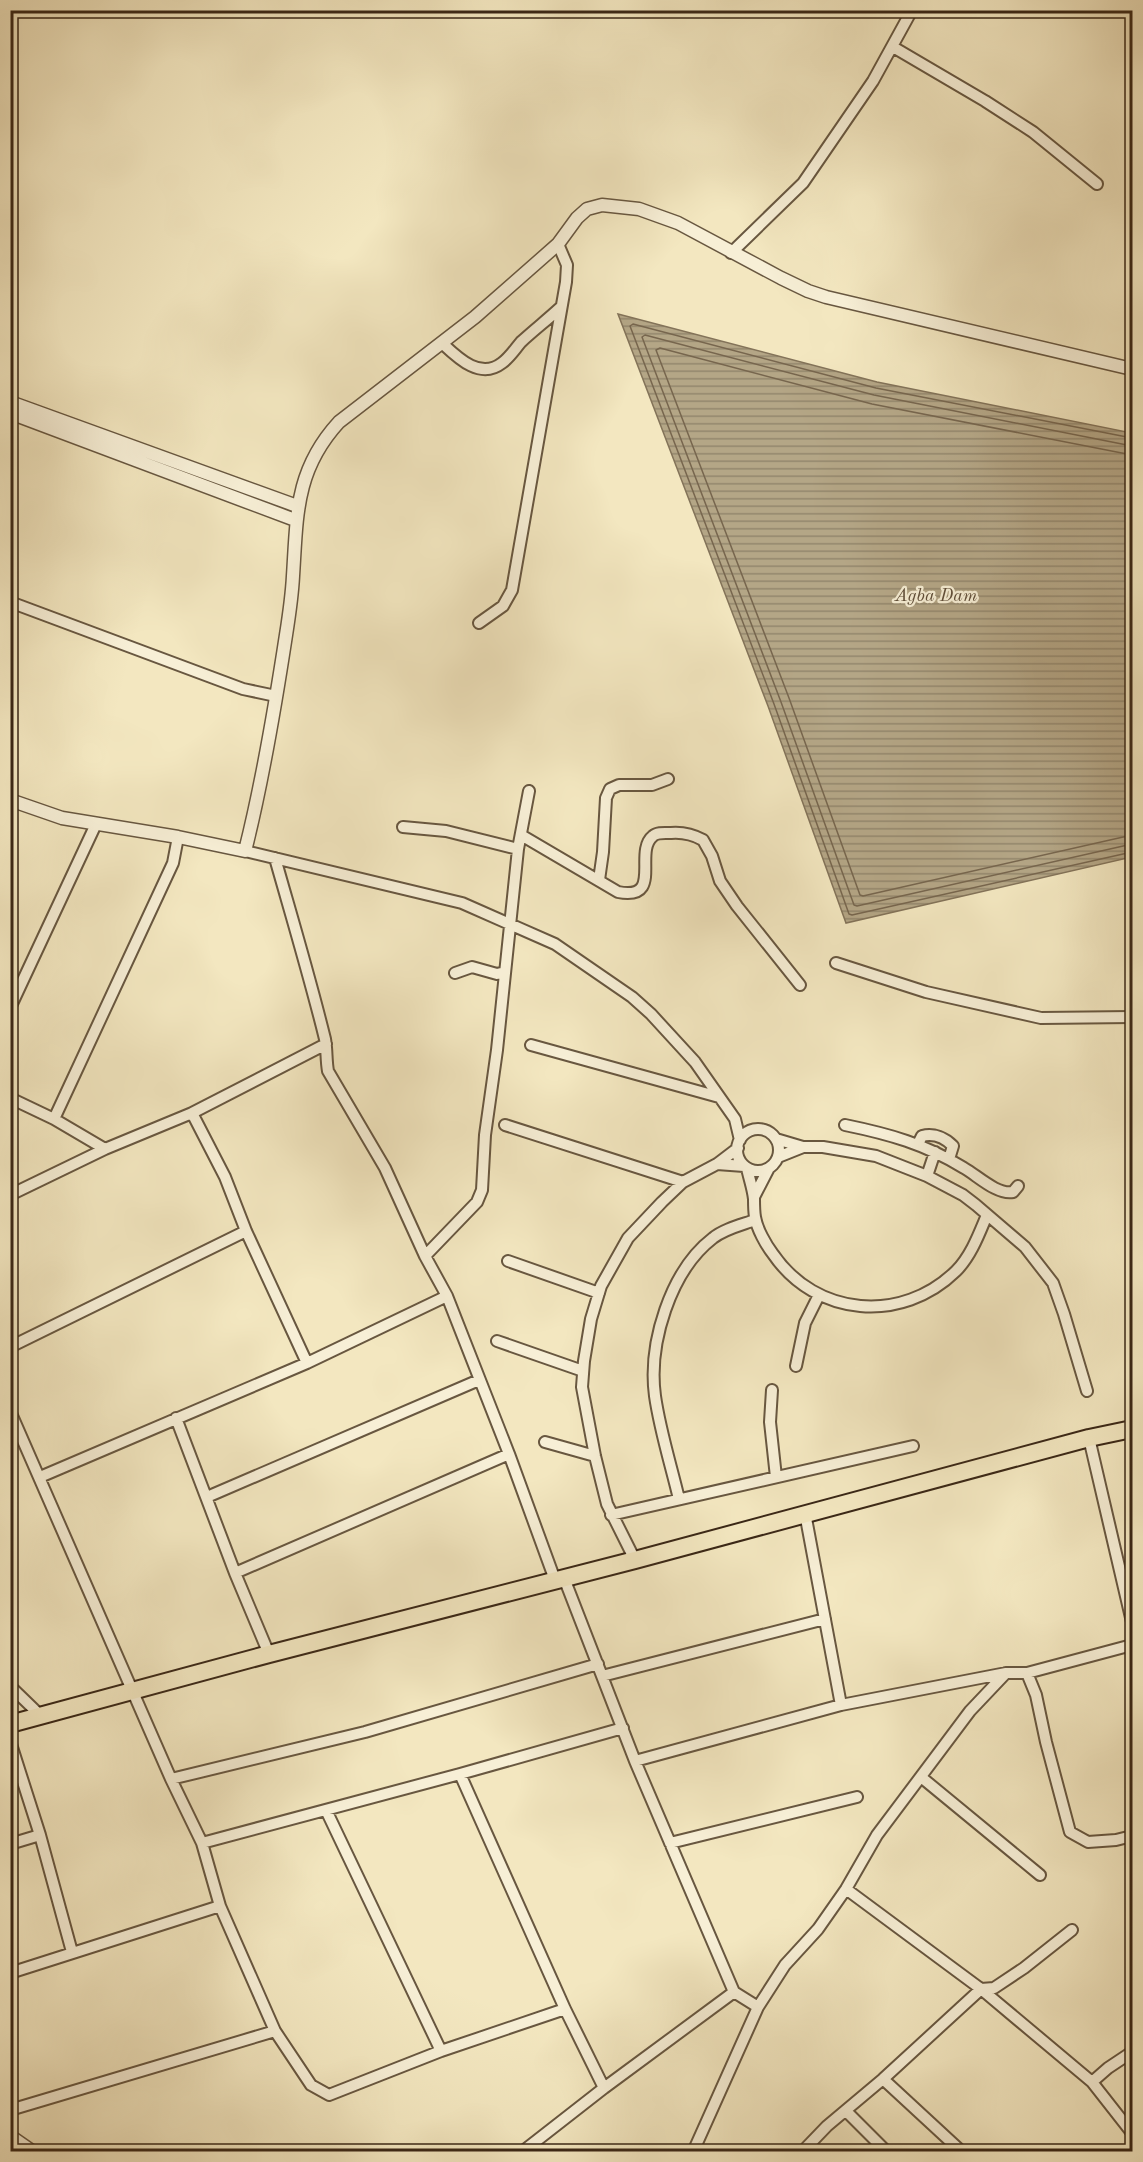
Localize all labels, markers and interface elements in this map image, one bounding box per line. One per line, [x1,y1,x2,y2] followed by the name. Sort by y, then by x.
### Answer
[894,587,978,605] water label: Agba Dam

